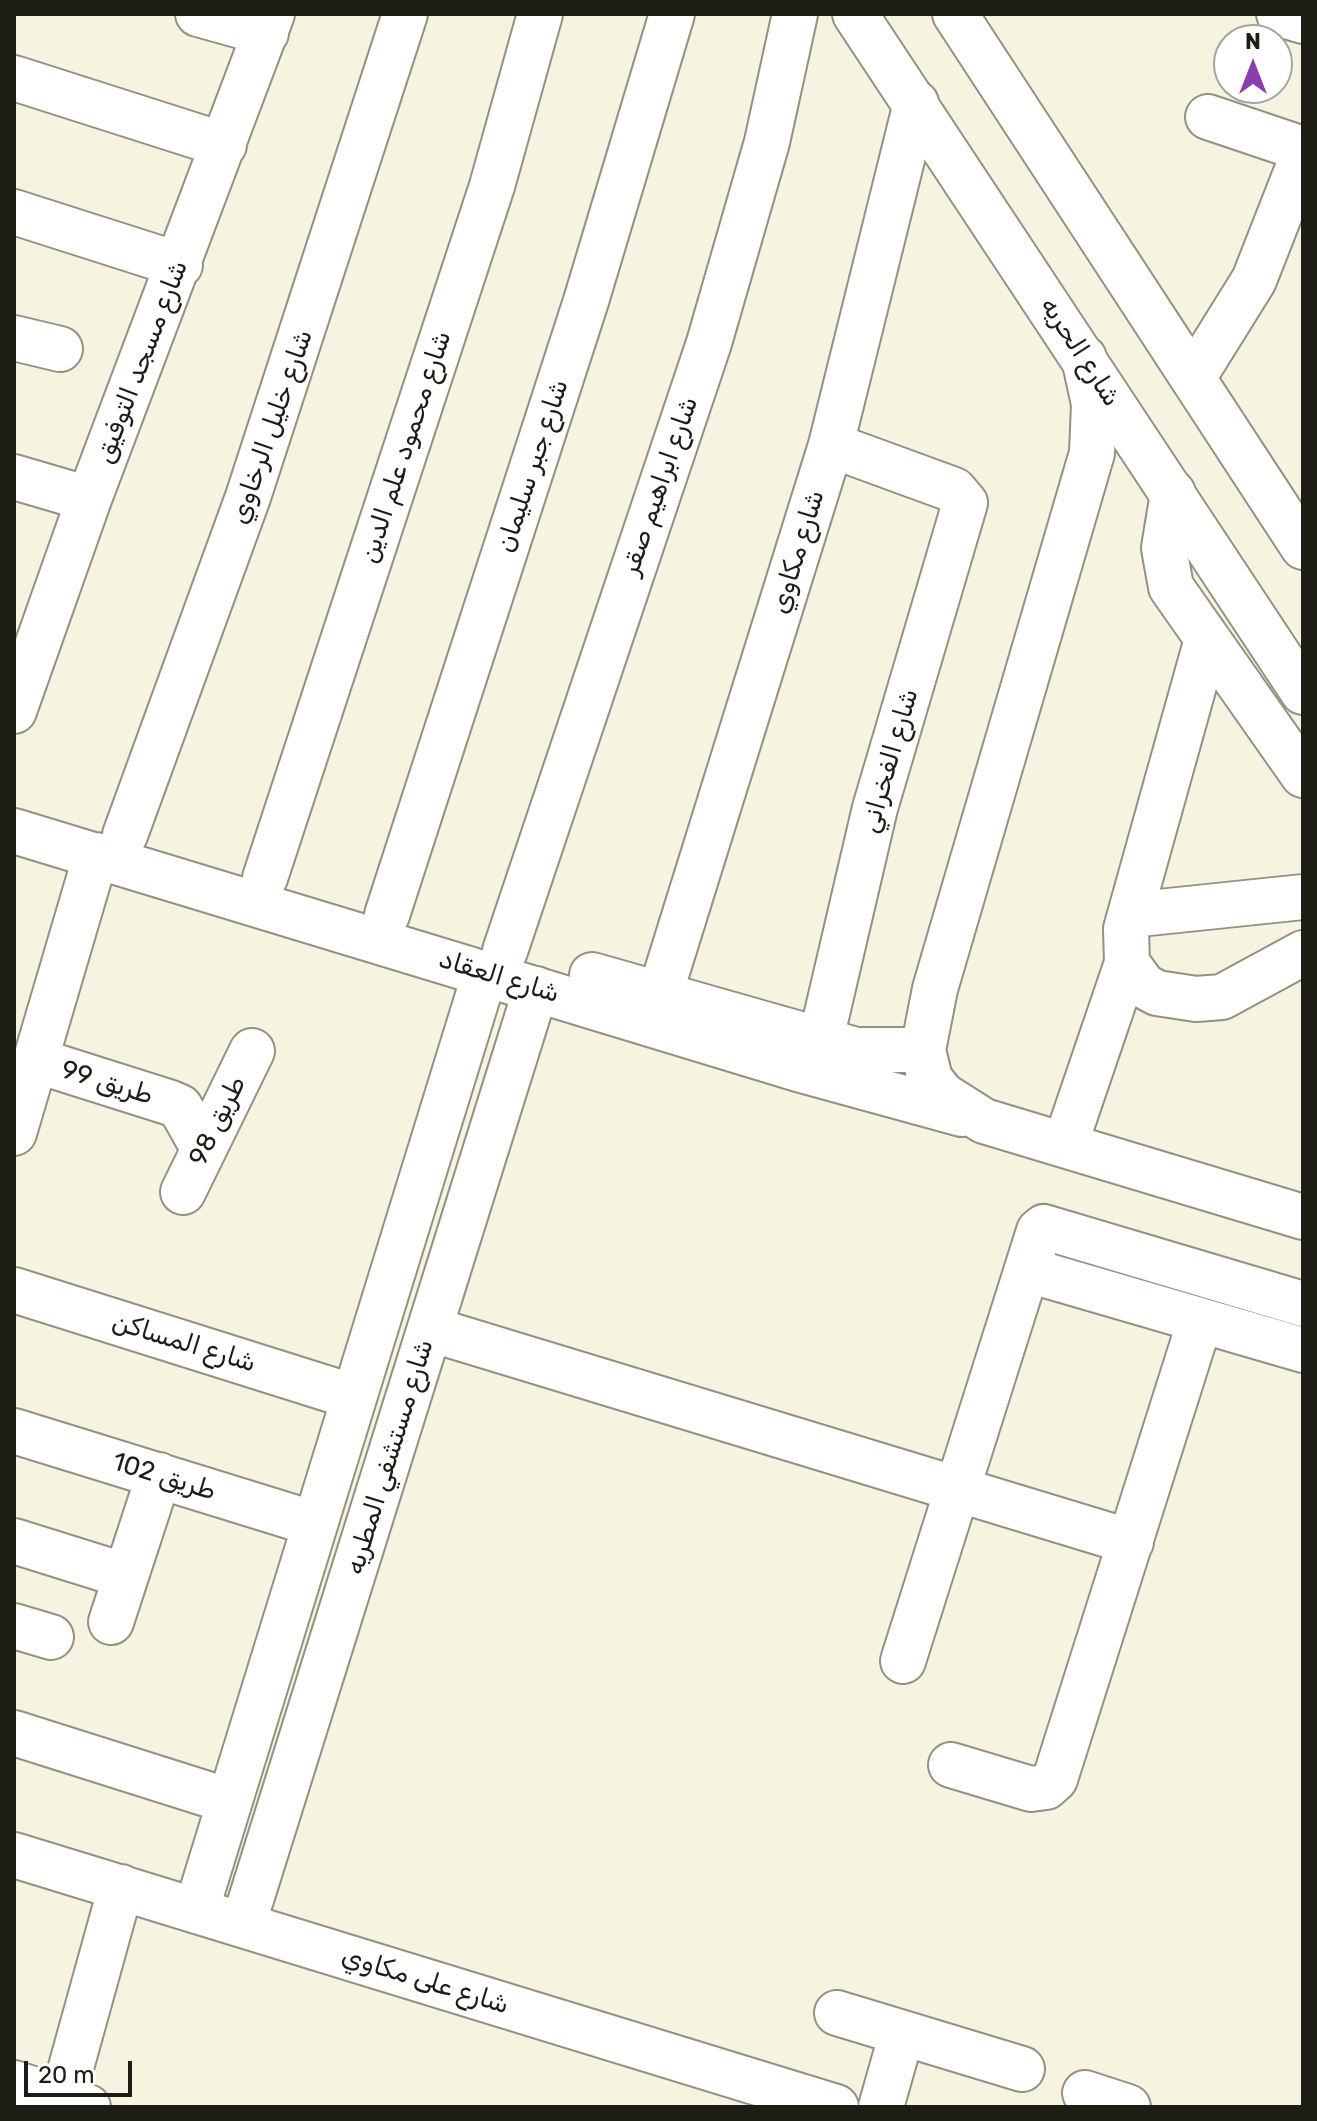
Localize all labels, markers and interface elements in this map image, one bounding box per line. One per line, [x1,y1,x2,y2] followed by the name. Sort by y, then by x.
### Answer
[1213,24,1293,104] north arrow
[1245,28,1261,55] text: N
[89,256,195,468] street label: شارع مسجد التوفيق
[1033,292,1127,412] street label: شارع الحريه
[224,326,320,528] street label: شارع خليل الرخاوي
[354,327,458,567] street label: شارع محمود علم الدين
[490,376,576,556] street label: شارع جبر سليمان
[615,393,705,579] street label: شارع ابراهيم صقر
[764,486,832,618] street label: شارع مكاوي
[854,685,926,837] street label: شارع الفخراني
[435,944,563,1010] street label: شارع العقاد
[57,1054,157,1112] street label: طريق 99
[183,1071,253,1171] street label: طريق 98
[108,1306,260,1380] street label: شارع المساكن
[339,1336,441,1578] street label: شارع مستشفي المطريه
[109,1447,219,1507] street label: طريق 102
[338,1941,512,2021] street label: شارع على مكاوي
[28,2045,136,2095] scale bar
[38,2061,95,2089] text: 20 m

